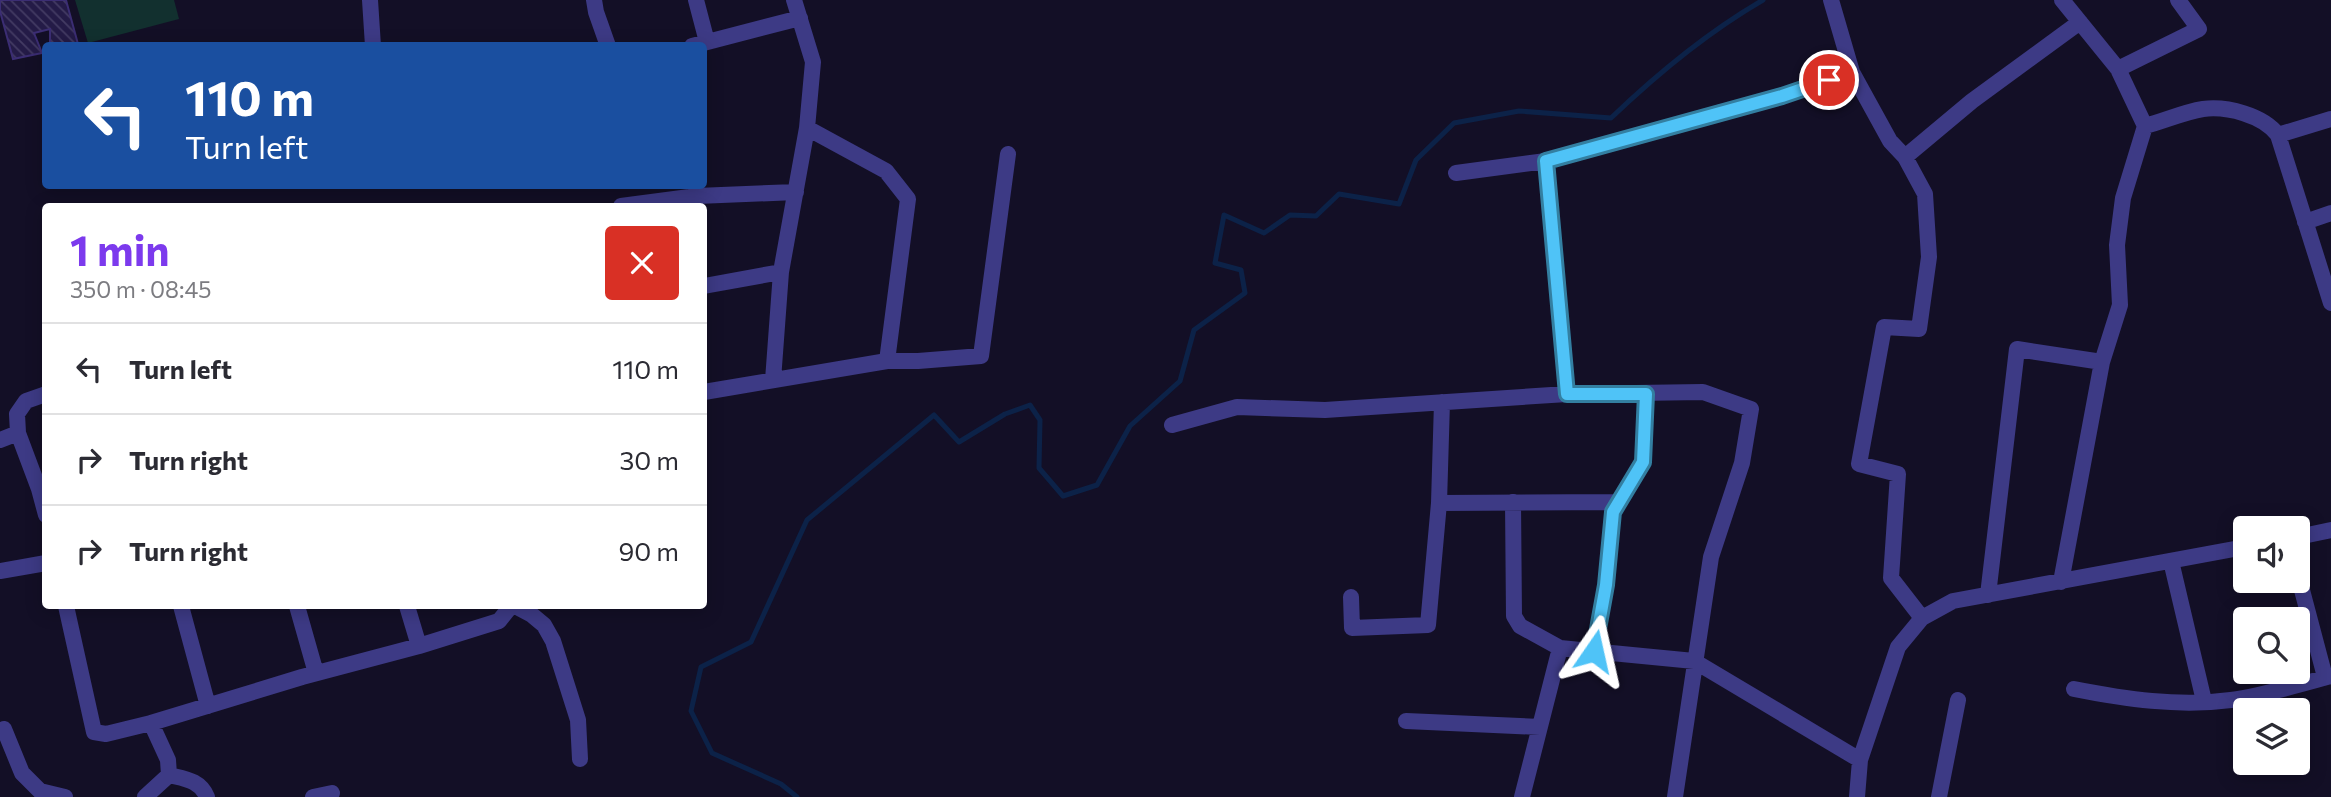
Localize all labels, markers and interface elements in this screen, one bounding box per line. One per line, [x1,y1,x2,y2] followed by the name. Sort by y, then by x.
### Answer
[1799,50,1859,110] pin
[1810,61,1848,99] icon: arrive
[185,66,314,126] text: 110 m
[70,70,161,161] icon: left
[185,126,309,166] text: Turn left
[70,223,170,275] text: 1 min
[605,226,679,300] button: close
[70,275,211,303] text: 350 m · 08:45
[70,350,108,388] icon: left
[129,353,232,384] text: Turn left
[612,353,679,384] text: 110 m
[70,441,108,479] icon: right
[129,444,248,475] text: Turn right
[620,444,679,475] text: 30 m
[2233,516,2310,775] map controls
[2233,516,2310,593] button: sound
[70,532,108,570] icon: right
[129,535,248,566] text: Turn right
[619,535,679,566] text: 90 m
[2233,607,2310,684] button: search
[1557,614,1631,688] position arrow
[2233,698,2310,775] button: layers

